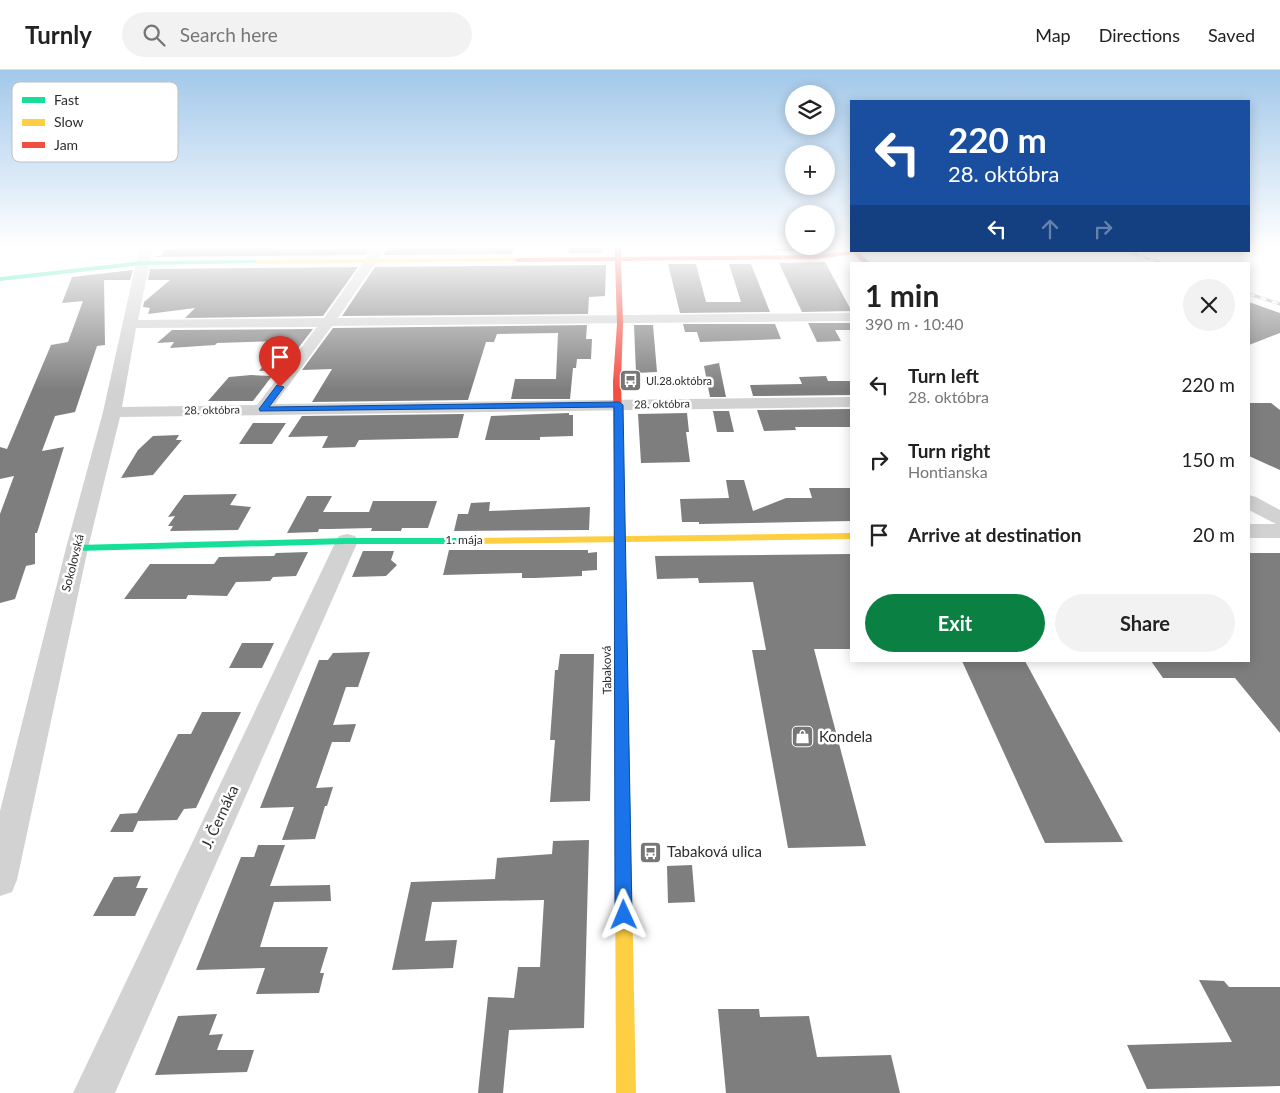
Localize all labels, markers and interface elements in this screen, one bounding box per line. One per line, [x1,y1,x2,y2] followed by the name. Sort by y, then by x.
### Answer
[122,12,472,57] search box
[25,20,92,49] text: Turnly
[140,21,168,49] icon: search
[180,23,278,46] text: Search here
[1035,24,1071,46] text: Map
[1099,24,1180,46] text: Directions
[1208,24,1255,46] text: Saved
[12,82,178,162] legend
[785,85,835,255] map controls
[785,85,835,135] button: layers
[54,91,79,108] text: Fast
[54,113,84,130] text: Slow
[948,118,1047,160] text: 220 m
[865,120,930,185] icon: left
[54,136,78,153] text: Jam
[785,145,835,195] button: +
[948,160,1059,187] text: 28. októbra
[785,205,835,255] button: −
[983,215,1011,243] icon: left
[1036,215,1064,243] icon: ahead
[1089,215,1117,243] icon: right
[865,277,939,313] text: 1 min
[1183,279,1235,331] button: close
[865,314,964,333] text: 390 m · 10:40
[259,336,301,387] pin
[266,343,294,371] icon: arrive
[908,364,979,387] text: Turn left
[618,369,642,393] bus stop icon: Ul.28.októbra
[865,371,893,399] icon: left
[1181,373,1235,396] text: 220 m
[646,374,712,387] place label: Ul.28.októbra
[908,387,989,406] text: 28. októbra
[634,397,690,410] street label: 28. októbra
[184,403,240,416] street label: 28. októbra
[908,439,990,462] text: Turn right
[865,446,893,474] icon: right
[1181,448,1235,471] text: 150 m
[908,462,988,481] text: Hontianska
[865,521,893,549] icon: arrive
[908,523,1081,546] text: Arrive at destination
[1192,523,1235,546] text: 20 m
[445,532,483,547] street label: 1. mája
[58,533,87,593] street label: Sokolovská
[865,594,1045,652] button: Exit
[1055,594,1235,652] button: Share
[599,645,614,695] street label: Tabaková
[791,725,815,749] shop icon: Kondela
[819,727,873,745] place label: Kondela
[197,782,242,851] street label: J. Černáka
[639,840,663,864] bus stop icon: Tabaková ulica
[667,842,762,860] place label: Tabaková ulica
[597,888,649,940] position arrow

